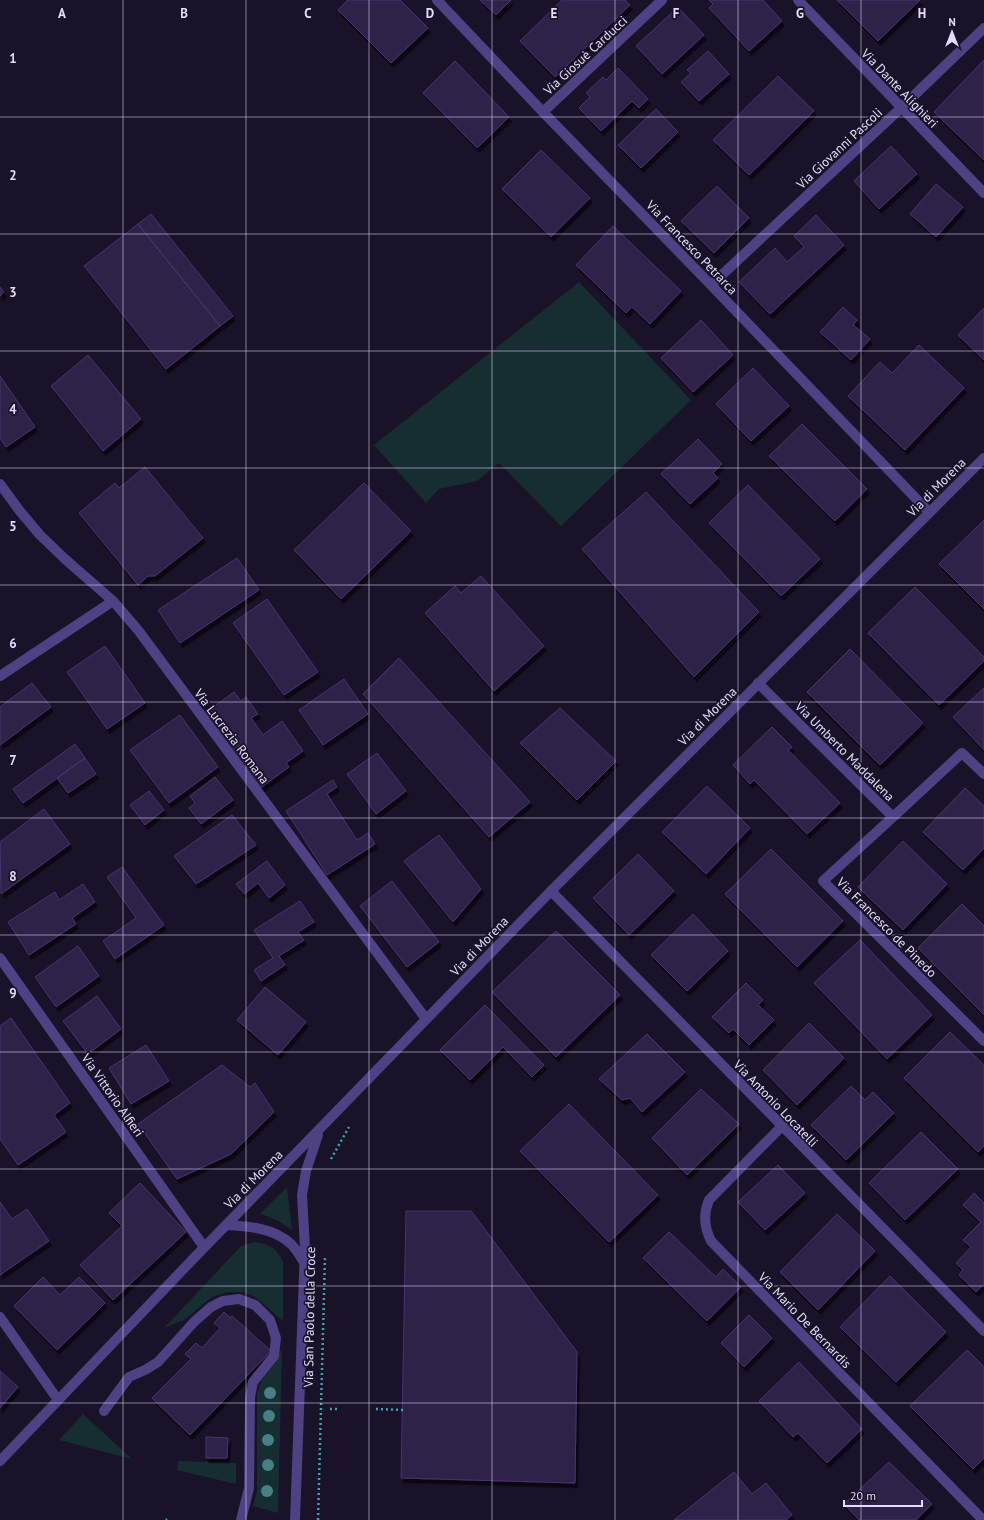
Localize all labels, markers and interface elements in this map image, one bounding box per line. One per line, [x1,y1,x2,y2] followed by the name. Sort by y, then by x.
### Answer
[58,5,66,22] text: A
[180,5,188,22] text: B
[304,5,312,22] text: C
[426,5,434,22] text: D
[551,5,558,22] text: E
[673,5,680,22] text: F
[796,5,804,22] text: G
[918,5,926,22] text: H
[539,12,631,99] street label: Via Giosuè Carducci
[932,12,972,52] north arrow
[948,15,956,29] text: N
[857,44,942,132] street label: Via Dante Alighieri
[9,50,17,67] text: 1
[792,104,886,193] street label: Via Giovanni Pascoli
[9,167,17,184] text: 2
[642,196,741,298] street label: Via Francesco Petrarca
[9,284,17,301] text: 3
[9,401,17,418] text: 4
[903,454,969,521] street label: Via di Morena
[9,518,17,535] text: 5
[9,635,17,652] text: 6
[674,683,740,750] street label: Via di Morena
[190,685,273,787] street label: Via Lucrezia Romana
[791,697,898,805] street label: Via Umberto Maddalena
[9,752,17,769] text: 7
[9,868,17,885] text: 8
[832,873,940,981] street label: Via Francesco de Pinedo
[446,913,512,981] street label: Via di Morena
[9,985,17,1002] text: 9
[77,1050,148,1140] street label: Via Vittorio Alfieri
[729,1056,822,1150] street label: Via Antonio Locatelli
[220,1146,286,1213] street label: Via di Morena
[300,1246,319,1389] street label: Via San Paolo della Croce
[754,1268,855,1372] street label: Via Mario De Bernardis
[844,1482,922,1508] scale bar
[850,1488,876,1503] text: 20 m

